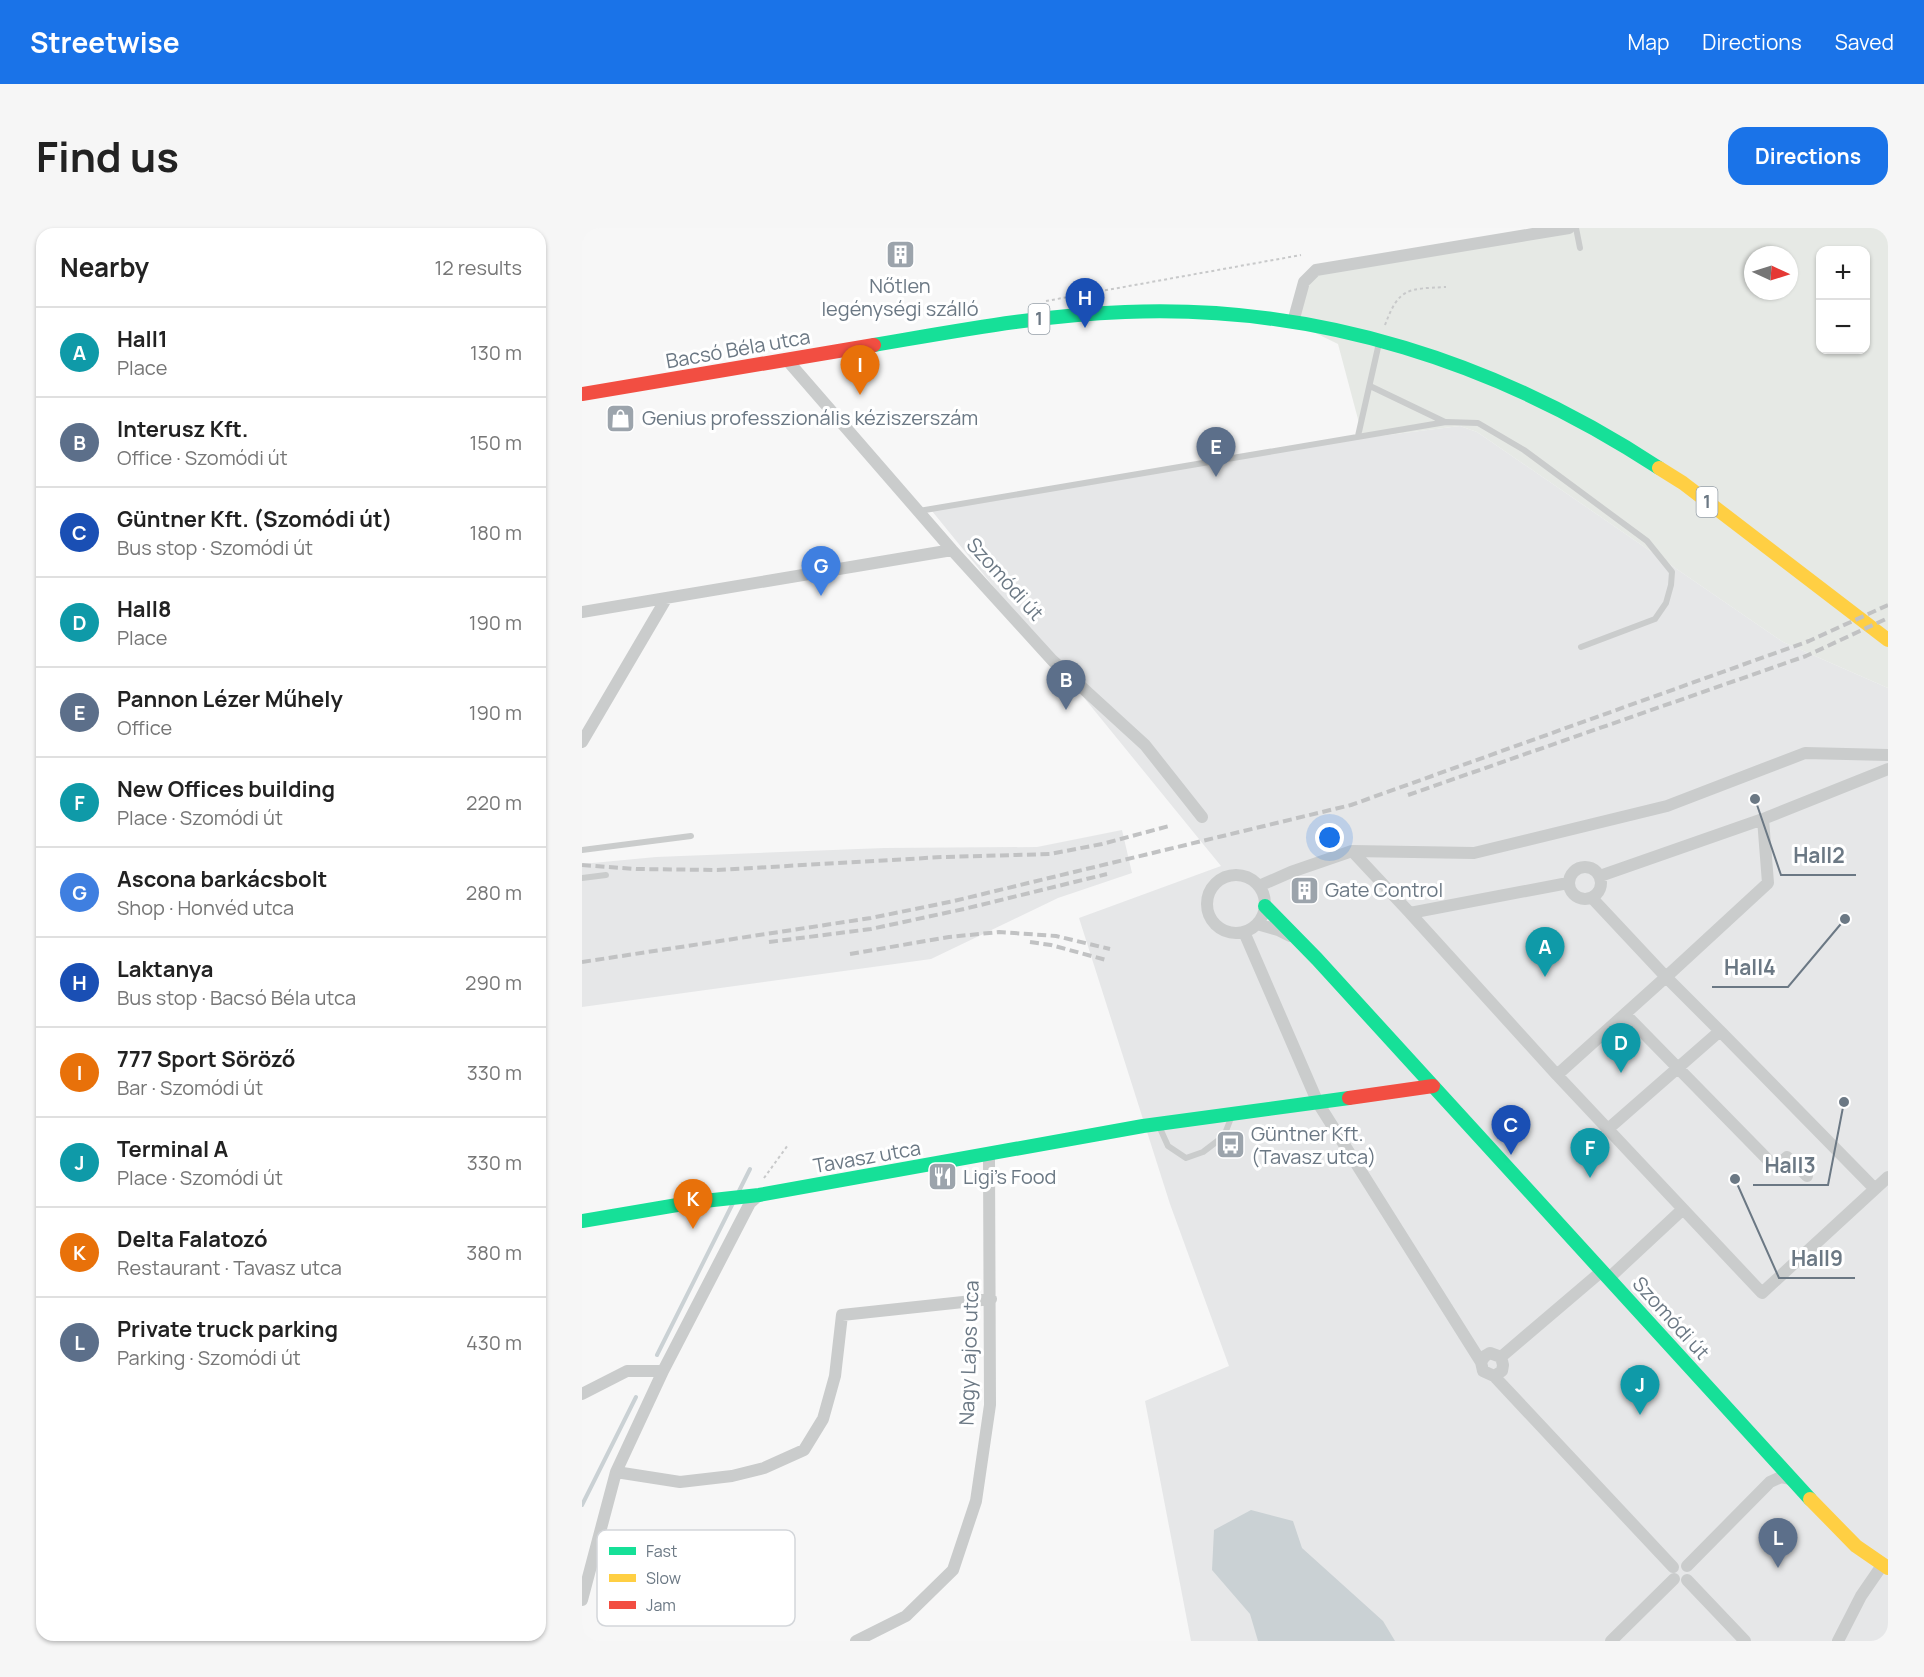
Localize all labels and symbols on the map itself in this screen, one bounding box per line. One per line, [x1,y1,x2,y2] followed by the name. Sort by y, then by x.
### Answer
[884,239,916,271] building icon: Nőtlen legénységi szálló
[1744,246,1798,300] north arrow
[821,272,979,322] place label: Nőtlen legénységi szálló
[1066,279,1104,328] pin: H
[1028,304,1050,334] road number: 1
[664,323,812,374] street label: Bacsó Béla utca
[840,346,880,395] pin: I
[605,402,637,434] shop icon: Genius professzionális kéziszerszám
[642,404,978,431] place label: Genius professzionális kéziszerszám
[1196,428,1236,477] pin: E
[1696,487,1718,517] road number: 1
[961,531,1050,626] street label: Szomódi út
[802,546,840,596] pin: G
[1046,660,1086,710] pin: B
[1315,823,1344,852] your location
[1781,836,1856,875] callout: Hall2
[1793,841,1845,869] text: Hall2
[1288,874,1320,906] building icon: Gate Control
[1325,876,1443,903] place label: Gate Control
[1526,928,1564,977] pin: A
[1712,948,1788,987] callout: Hall4
[1724,953,1776,981] text: Hall4
[1602,1024,1640,1073] pin: D
[1492,1106,1530,1155] pin: C
[1251,1120,1376,1170] place label: Güntner Kft. (Tavasz utca)
[1570,1128,1610,1178] pin: F
[1214,1129,1246,1161] bus stop icon: Güntner Kft. (Tavasz utca)
[811,1134,923,1179] street label: Tavasz utca
[1753,1146,1828,1185] callout: Hall3
[1764,1151,1816,1179] text: Hall3
[926,1161,958,1193] restaurant icon: Ligi's Food
[963,1163,1056,1190] place label: Ligi's Food
[674,1180,712,1229] pin: K
[1779,1239,1855,1278] callout: Hall9
[1791,1244,1843,1272] text: Hall9
[1627,1270,1716,1365] street label: Szomódi út
[952,1280,985,1426] street label: Nagy Lajos utca
[1620,1366,1660,1415] pin: J
[1758,1518,1798,1568] pin: L
[597,1530,795,1626] legend
[646,1540,677,1562] text: Fast
[646,1567,681,1589] text: Slow
[646,1594,676,1616] text: Jam

